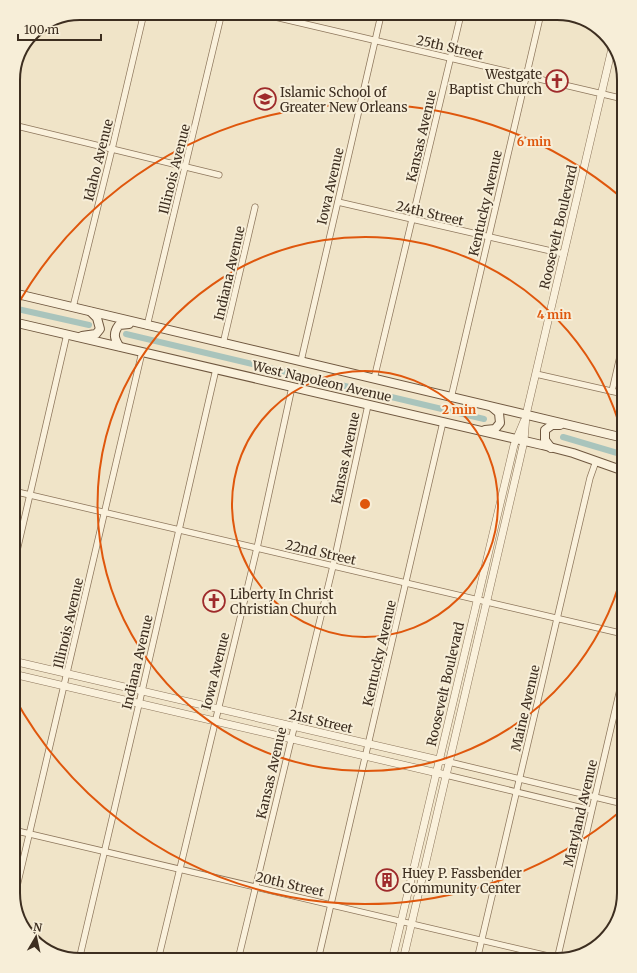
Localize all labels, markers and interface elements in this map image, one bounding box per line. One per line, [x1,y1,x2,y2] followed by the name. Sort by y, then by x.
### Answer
[18,16,101,42] scale bar
[24,22,59,37] text: 100 m
[415,32,485,63] street label: 25th Street
[449,66,542,98] place label: Westgate Baptist Church
[544,68,570,94] church icon: Westgate Baptist Church
[280,84,408,116] place label: Islamic School of Greater New Orleans
[252,86,278,112] school or university icon: Islamic School of Greater New Orleans
[403,88,440,184] street label: Kansas Avenue
[80,117,117,203] street label: Idaho Avenue
[155,122,194,216] street label: Illinois Avenue
[517,134,551,149] text: 6 min
[313,146,348,226] street label: Iowa Avenue
[465,148,506,258] street label: Kentucky Avenue
[536,163,581,291] street label: Roosevelt Boulevard
[394,197,465,230] street label: 24th Street
[210,224,249,322] street label: Indiana Avenue
[537,307,571,322] text: 4 min
[250,357,393,406] street label: West Napoleon Avenue
[442,402,476,417] text: 2 min
[327,410,364,506] street label: Kansas Avenue
[358,497,372,511] centre of rings
[284,536,358,569] street label: 22nd Street
[50,576,87,670] street label: Illinois Avenue
[230,586,337,618] place label: Liberty In Christ Christian Church
[201,588,227,614] church icon: Liberty In Christ Christian Church
[359,598,400,708] street label: Kentucky Avenue
[118,613,157,711] street label: Indiana Avenue
[423,620,468,748] street label: Roosevelt Boulevard
[198,631,233,711] street label: Iowa Avenue
[507,663,544,753] street label: Maine Avenue
[287,706,354,737] street label: 21st Street
[253,725,290,821] street label: Kansas Avenue
[560,758,601,868] street label: Maryland Avenue
[402,865,522,897] place label: Huey P. Fassbender Community Center
[374,867,400,893] building icon: Huey P. Fassbender Community Center
[254,868,326,901] street label: 20th Street
[16,917,56,957] north arrow
[32,920,43,935] text: N

